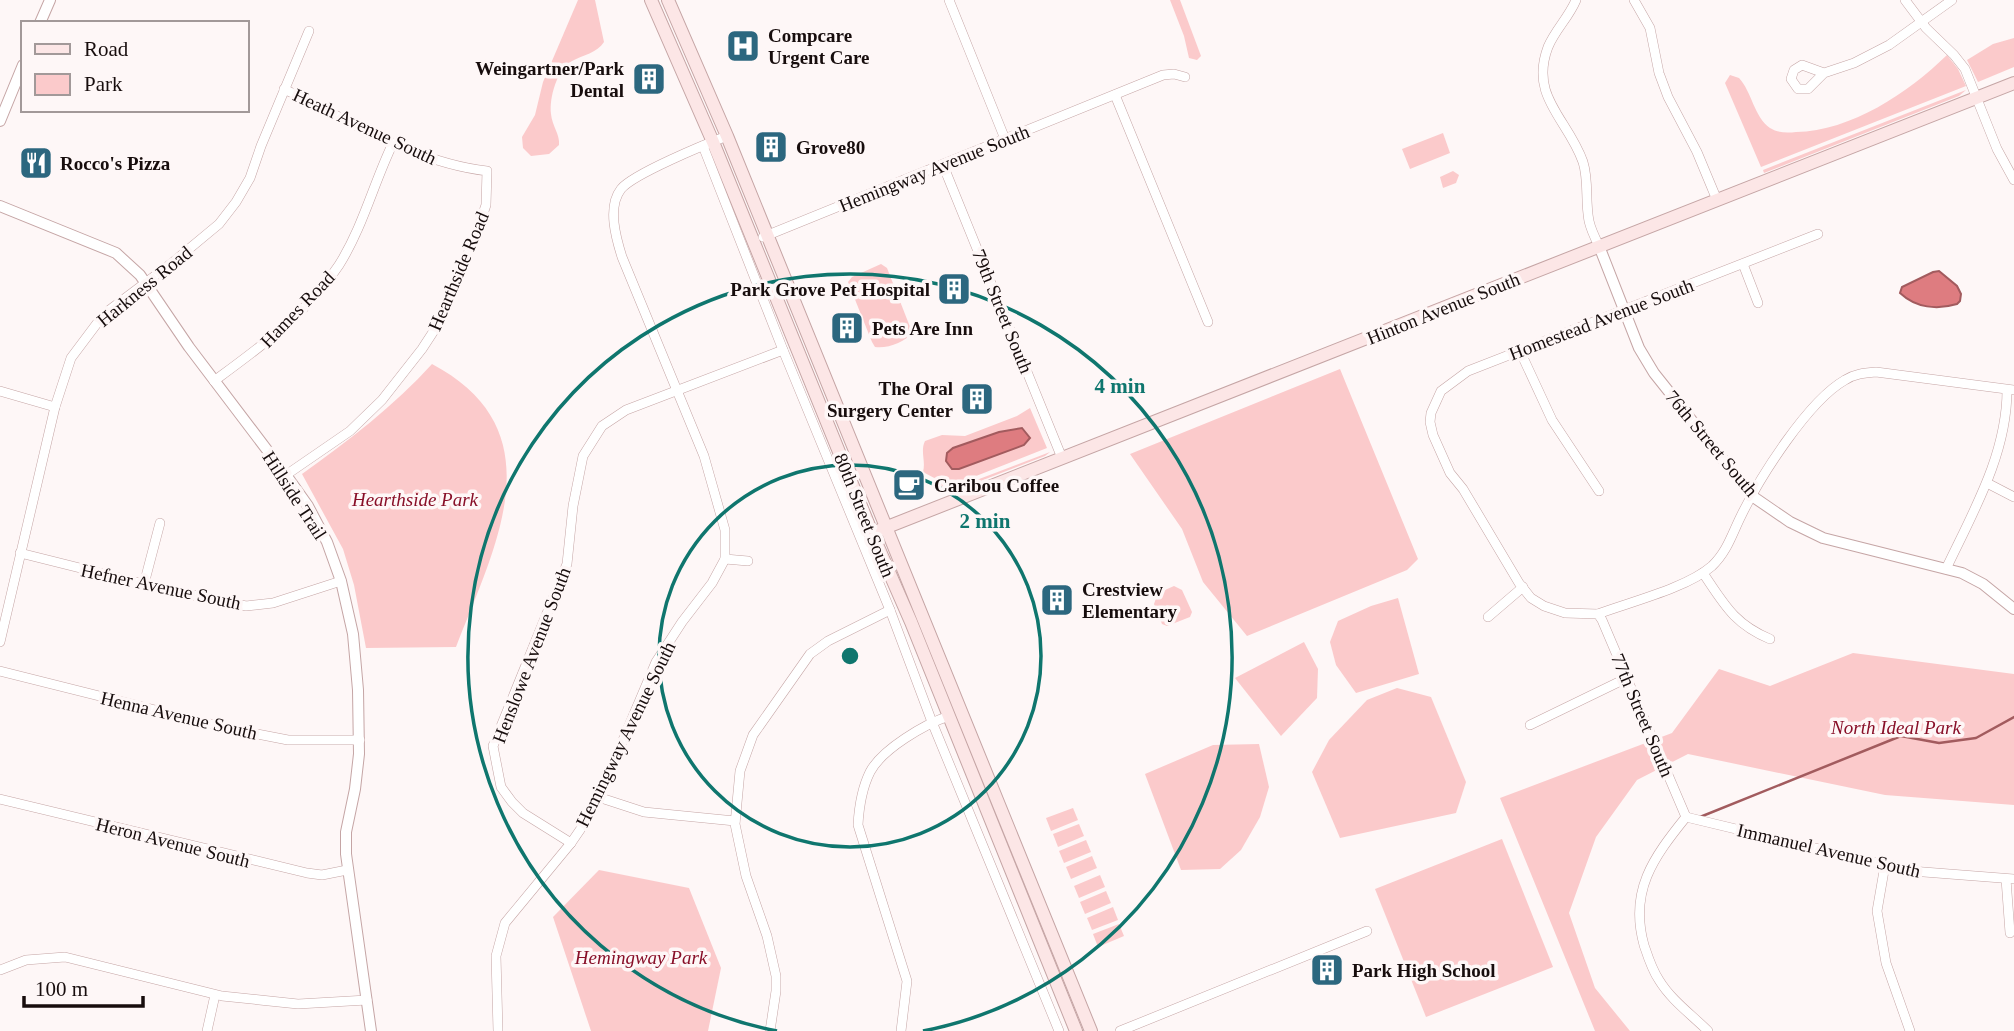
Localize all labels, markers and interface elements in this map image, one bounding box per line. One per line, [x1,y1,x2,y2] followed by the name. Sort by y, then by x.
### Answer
[21,21,248,112] legend
[768,25,869,68] place label: Compcare Urgent Care
[724,27,762,65] hospital icon: Compcare Urgent Care
[84,37,129,61] text: Road
[475,58,624,101] place label: Weingartner/Park Dental
[630,60,668,98] building icon: Weingartner/Park Dental
[84,72,123,96] text: Park
[290,84,440,169] street label: Heath Avenue South
[836,120,1033,216] street label: Hemingway Avenue South
[752,128,790,166] building icon: Grove80
[796,137,865,158] place label: Grove80
[17,144,55,182] restaurant icon: Rocco's Pizza
[60,153,171,174] place label: Rocco's Pizza
[424,208,493,334] street label: Hearthside Road
[93,242,196,331] street label: Harkness Road
[968,246,1037,377] street label: 79th Street South
[256,267,339,352] street label: Hames Road
[1364,268,1523,349] street label: Hinton Avenue South
[935,270,973,308] building icon: Park Grove Pet Hospital
[1506,274,1697,364] street label: Homestead Avenue South
[730,279,930,300] place label: Park Grove Pet Hospital
[828,309,866,347] building icon: Pets Are Inn
[872,318,973,339] place label: Pets Are Inn
[1095,374,1146,398] text: 4 min
[827,378,954,421] place label: The Oral Surgery Center
[958,380,996,418] building icon: The Oral Surgery Center
[1661,386,1762,501] street label: 76th Street South
[258,447,331,543] street label: Hillside Trail
[830,450,899,581] street label: 80th Street South
[890,466,928,504] cafe icon: Caribou Coffee
[934,475,1059,496] place label: Caribou Coffee
[351,489,479,510] park label: Hearthside Park
[960,509,1011,533] text: 2 min
[79,559,243,614] street label: Hefner Avenue South
[488,564,575,746] street label: Henslowe Avenue South
[1082,579,1177,622] place label: Crestview Elementary
[1038,581,1076,619] building icon: Crestview Elementary
[571,638,680,830] street label: Hemingway Avenue South
[838,644,862,668] centre of rings
[1607,650,1678,780] street label: 77th Street South
[99,687,260,744] street label: Henna Avenue South
[1830,717,1961,738] park label: North Ideal Park
[94,813,253,872] street label: Heron Avenue South
[1735,819,1923,882] street label: Immanuel Avenue South
[574,947,708,968] park label: Hemingway Park
[1308,951,1346,989] building icon: Park High School
[1352,960,1496,981] place label: Park High School
[24,964,144,1008] scale bar
[35,977,88,1001] text: 100 m

